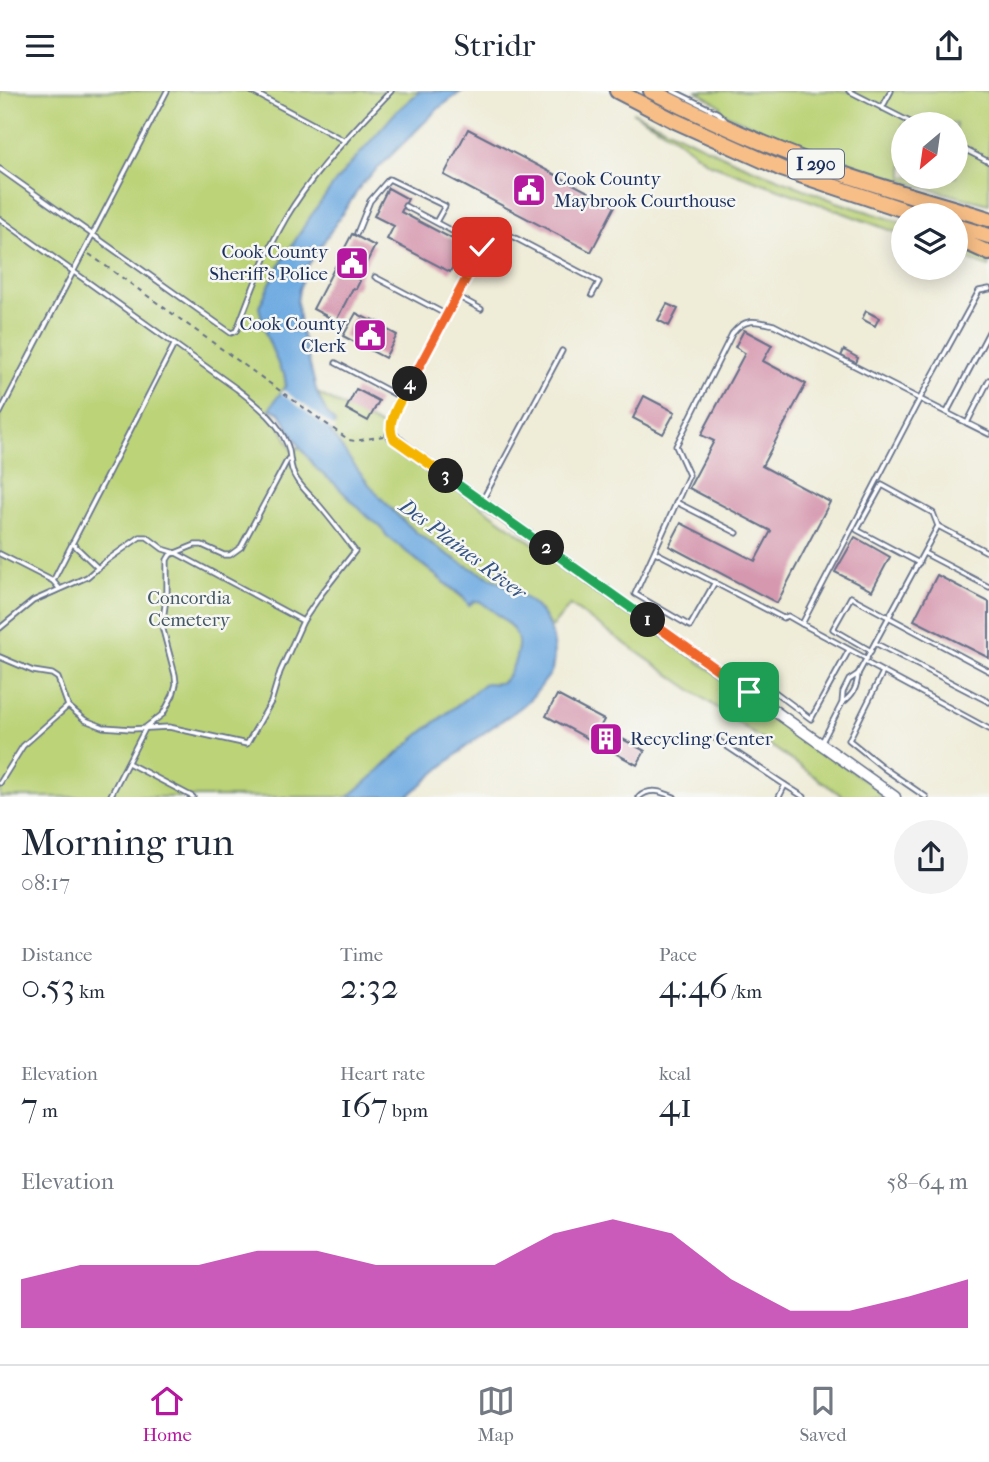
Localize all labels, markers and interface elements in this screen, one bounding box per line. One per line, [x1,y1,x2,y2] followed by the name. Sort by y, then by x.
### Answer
[21,27,59,65] icon: menu
[454,27,535,64] text: Stridr
[930,27,968,65] icon: share
[891,112,968,189] north arrow
[891,112,968,280] map controls
[788,149,844,179] road number: I 290
[554,168,736,212] place label: Cook County Maybrook Courthouse
[510,171,548,209] public building icon: Cook County Maybrook Courthouse
[891,203,968,280] button: layers
[452,217,512,277] pin
[463,228,501,266] icon: check
[209,241,329,285] place label: Cook County Sheriff's Police
[333,244,371,282] public building icon: Cook County Sheriff's Police
[239,313,347,357] place label: Cook County Clerk
[351,316,389,354] public building icon: Cook County Clerk
[392,367,428,401] pin: 4
[404,372,415,394] text: 4
[428,459,464,493] pin: 3
[442,464,449,486] text: 3
[393,492,532,605] water label: Des Plaines River
[530,531,564,566] pin: 2
[542,536,551,558] text: 2
[147,587,231,631] park label: Concordia Cemetery
[630,603,666,637] pin: 1
[644,608,651,630] text: 1
[719,662,779,722] pin
[730,673,768,711] icon: arrive
[587,720,625,758] building icon: Recycling Center
[630,728,774,750] place label: Recycling Center
[21,820,234,865] text: Morning run
[894,820,968,894] button: share
[21,869,70,896] text: 08:17
[21,944,92,966] text: Distance
[340,944,383,966] text: Time
[659,944,697,966] text: Pace
[21,966,75,1007] text: 0.53
[340,966,399,1007] text: 2:32
[659,966,728,1007] text: 4:46
[75,981,105,1003] text: km
[728,981,762,1003] text: /km
[21,1063,98,1085] text: Elevation
[340,1063,425,1085] text: Heart rate
[659,1063,691,1085] text: kcal
[21,1085,38,1126] text: 7
[340,1085,388,1126] text: 167
[659,1085,692,1126] text: 41
[38,1100,58,1122] text: m
[388,1100,428,1122] text: bpm
[21,1168,114,1195] text: Elevation
[886,1168,968,1195] text: 58–64 m
[142,1382,192,1446] tab: Home
[477,1382,515,1446] tab: Map
[799,1382,847,1446] tab: Saved

